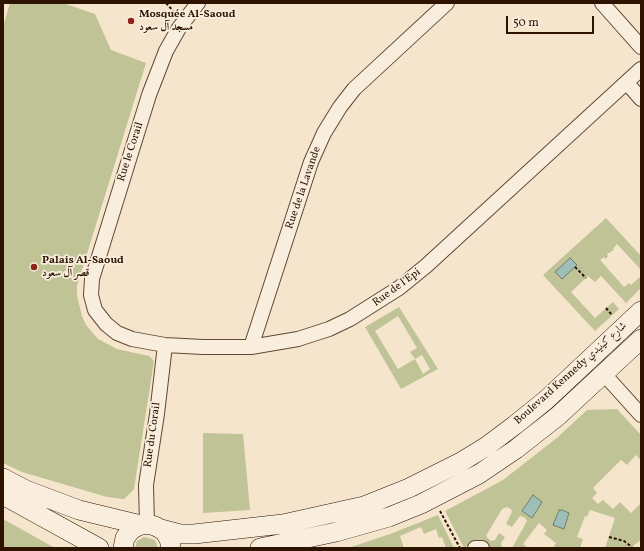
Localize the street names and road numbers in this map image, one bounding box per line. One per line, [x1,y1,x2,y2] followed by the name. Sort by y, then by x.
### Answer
[115,121,147,183] street label: Rue le Corail
[284,145,324,231] street label: Rue de la Lavande
[370,266,424,310] street label: Rue de l'Epi
[512,320,630,428] street label: Boulevard Kennedy شارع كينيدي
[142,402,164,468] street label: Rue du Corail

